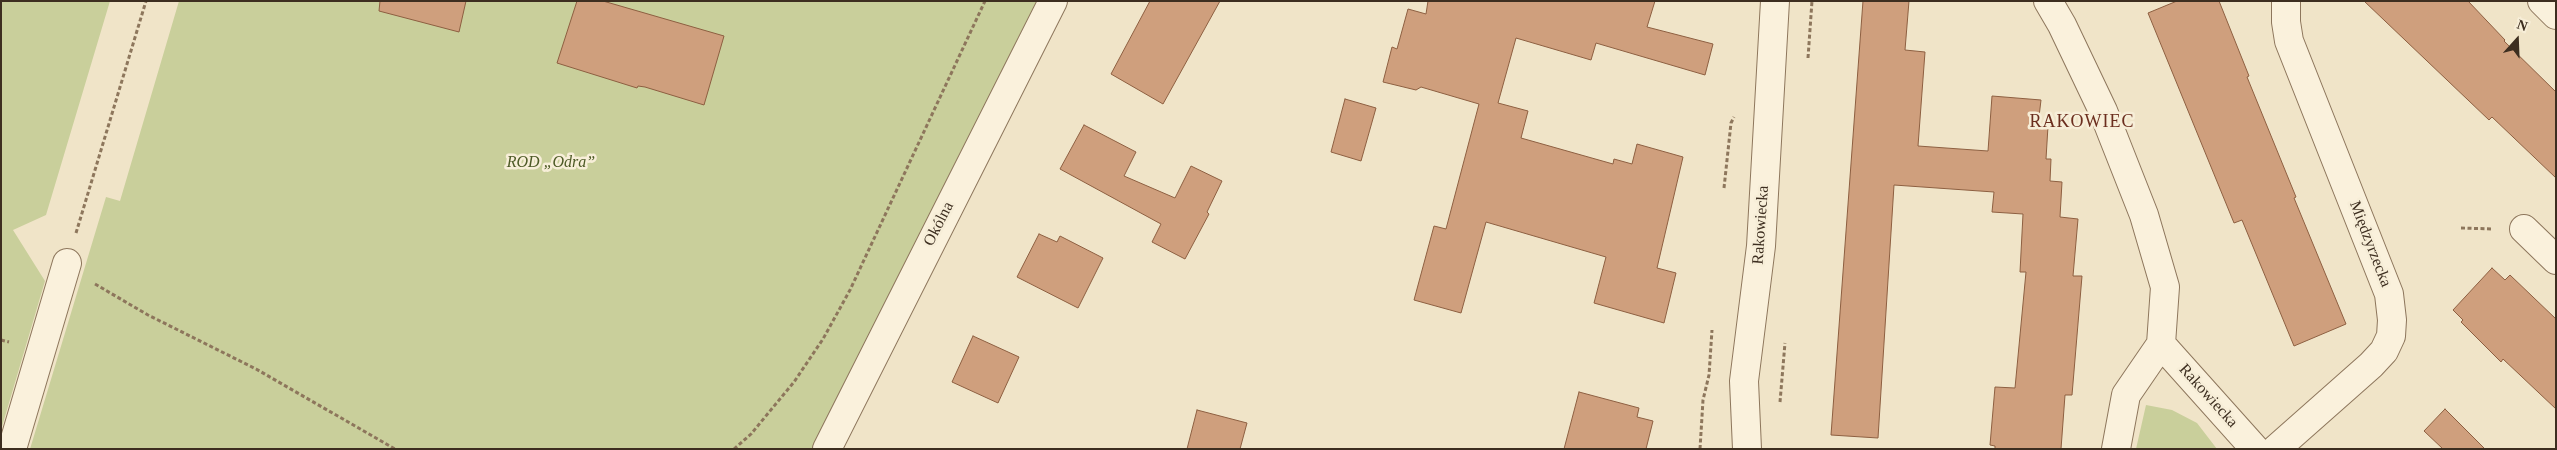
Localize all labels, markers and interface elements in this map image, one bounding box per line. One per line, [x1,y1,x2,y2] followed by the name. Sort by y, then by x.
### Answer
[2492,15,2542,65] north arrow
[2515,17,2530,34] text: N
[2029,111,2135,133] district label: RAKOWIEC
[507,153,595,173] park label: ROD „Odra”
[1749,185,1773,265] street label: Rakowiecka
[2345,198,2395,290] street label: Międzyrzecka
[920,199,958,249] street label: Okólna
[2174,360,2242,432] street label: Rakowiecka

